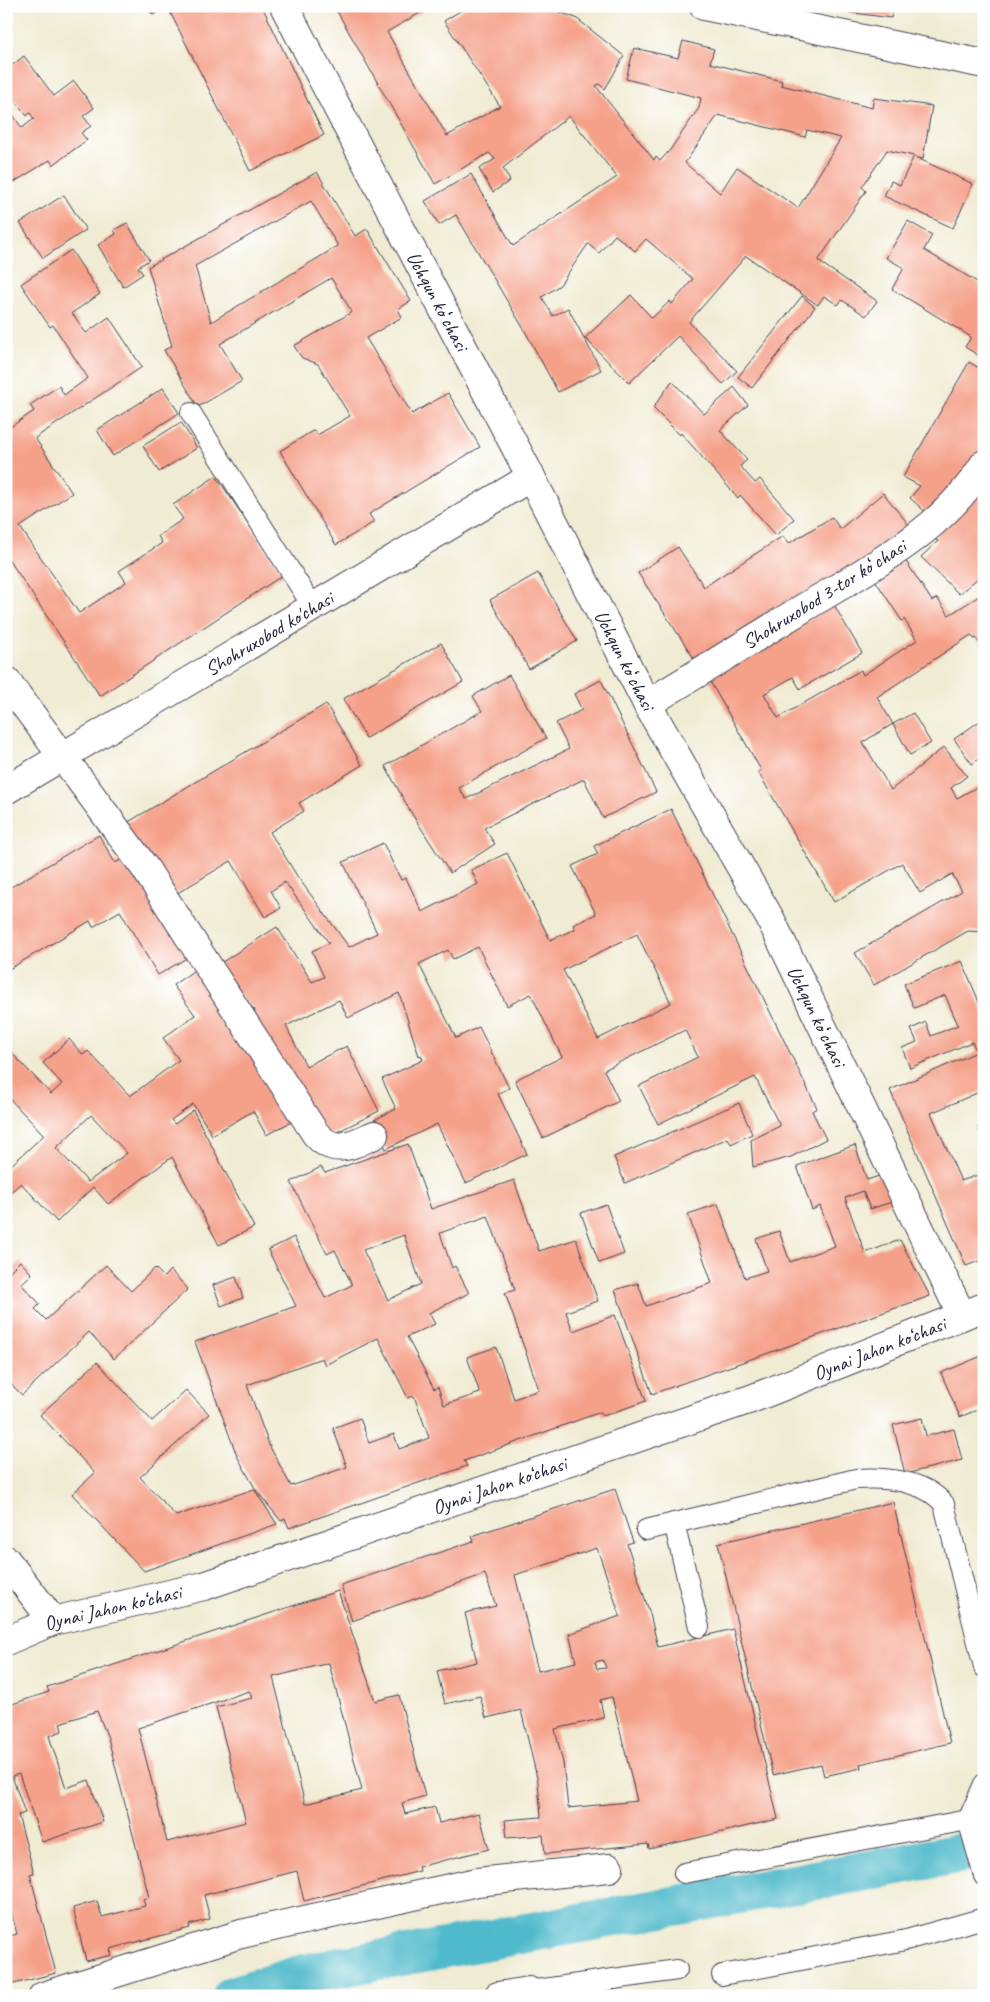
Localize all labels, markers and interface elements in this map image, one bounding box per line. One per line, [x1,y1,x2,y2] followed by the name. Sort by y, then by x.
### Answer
[401,247,475,357] street label: Uchqun koʻchasi
[738,533,913,655] street label: Shohruxobod 3-tor koʻchasi
[200,585,340,682] street label: Shohruxobod ko'chasi
[589,606,661,716] street label: Uchqun koʻchasi
[781,962,853,1073] street label: Uchqun koʻchasi
[810,1311,951,1386] street label: Oynai Jahon ko‘chasi
[429,1450,572,1520] street label: Oynai Jahon ko‘chasi
[40,1579,186,1637] street label: Oynai Jahon ko‘chasi

